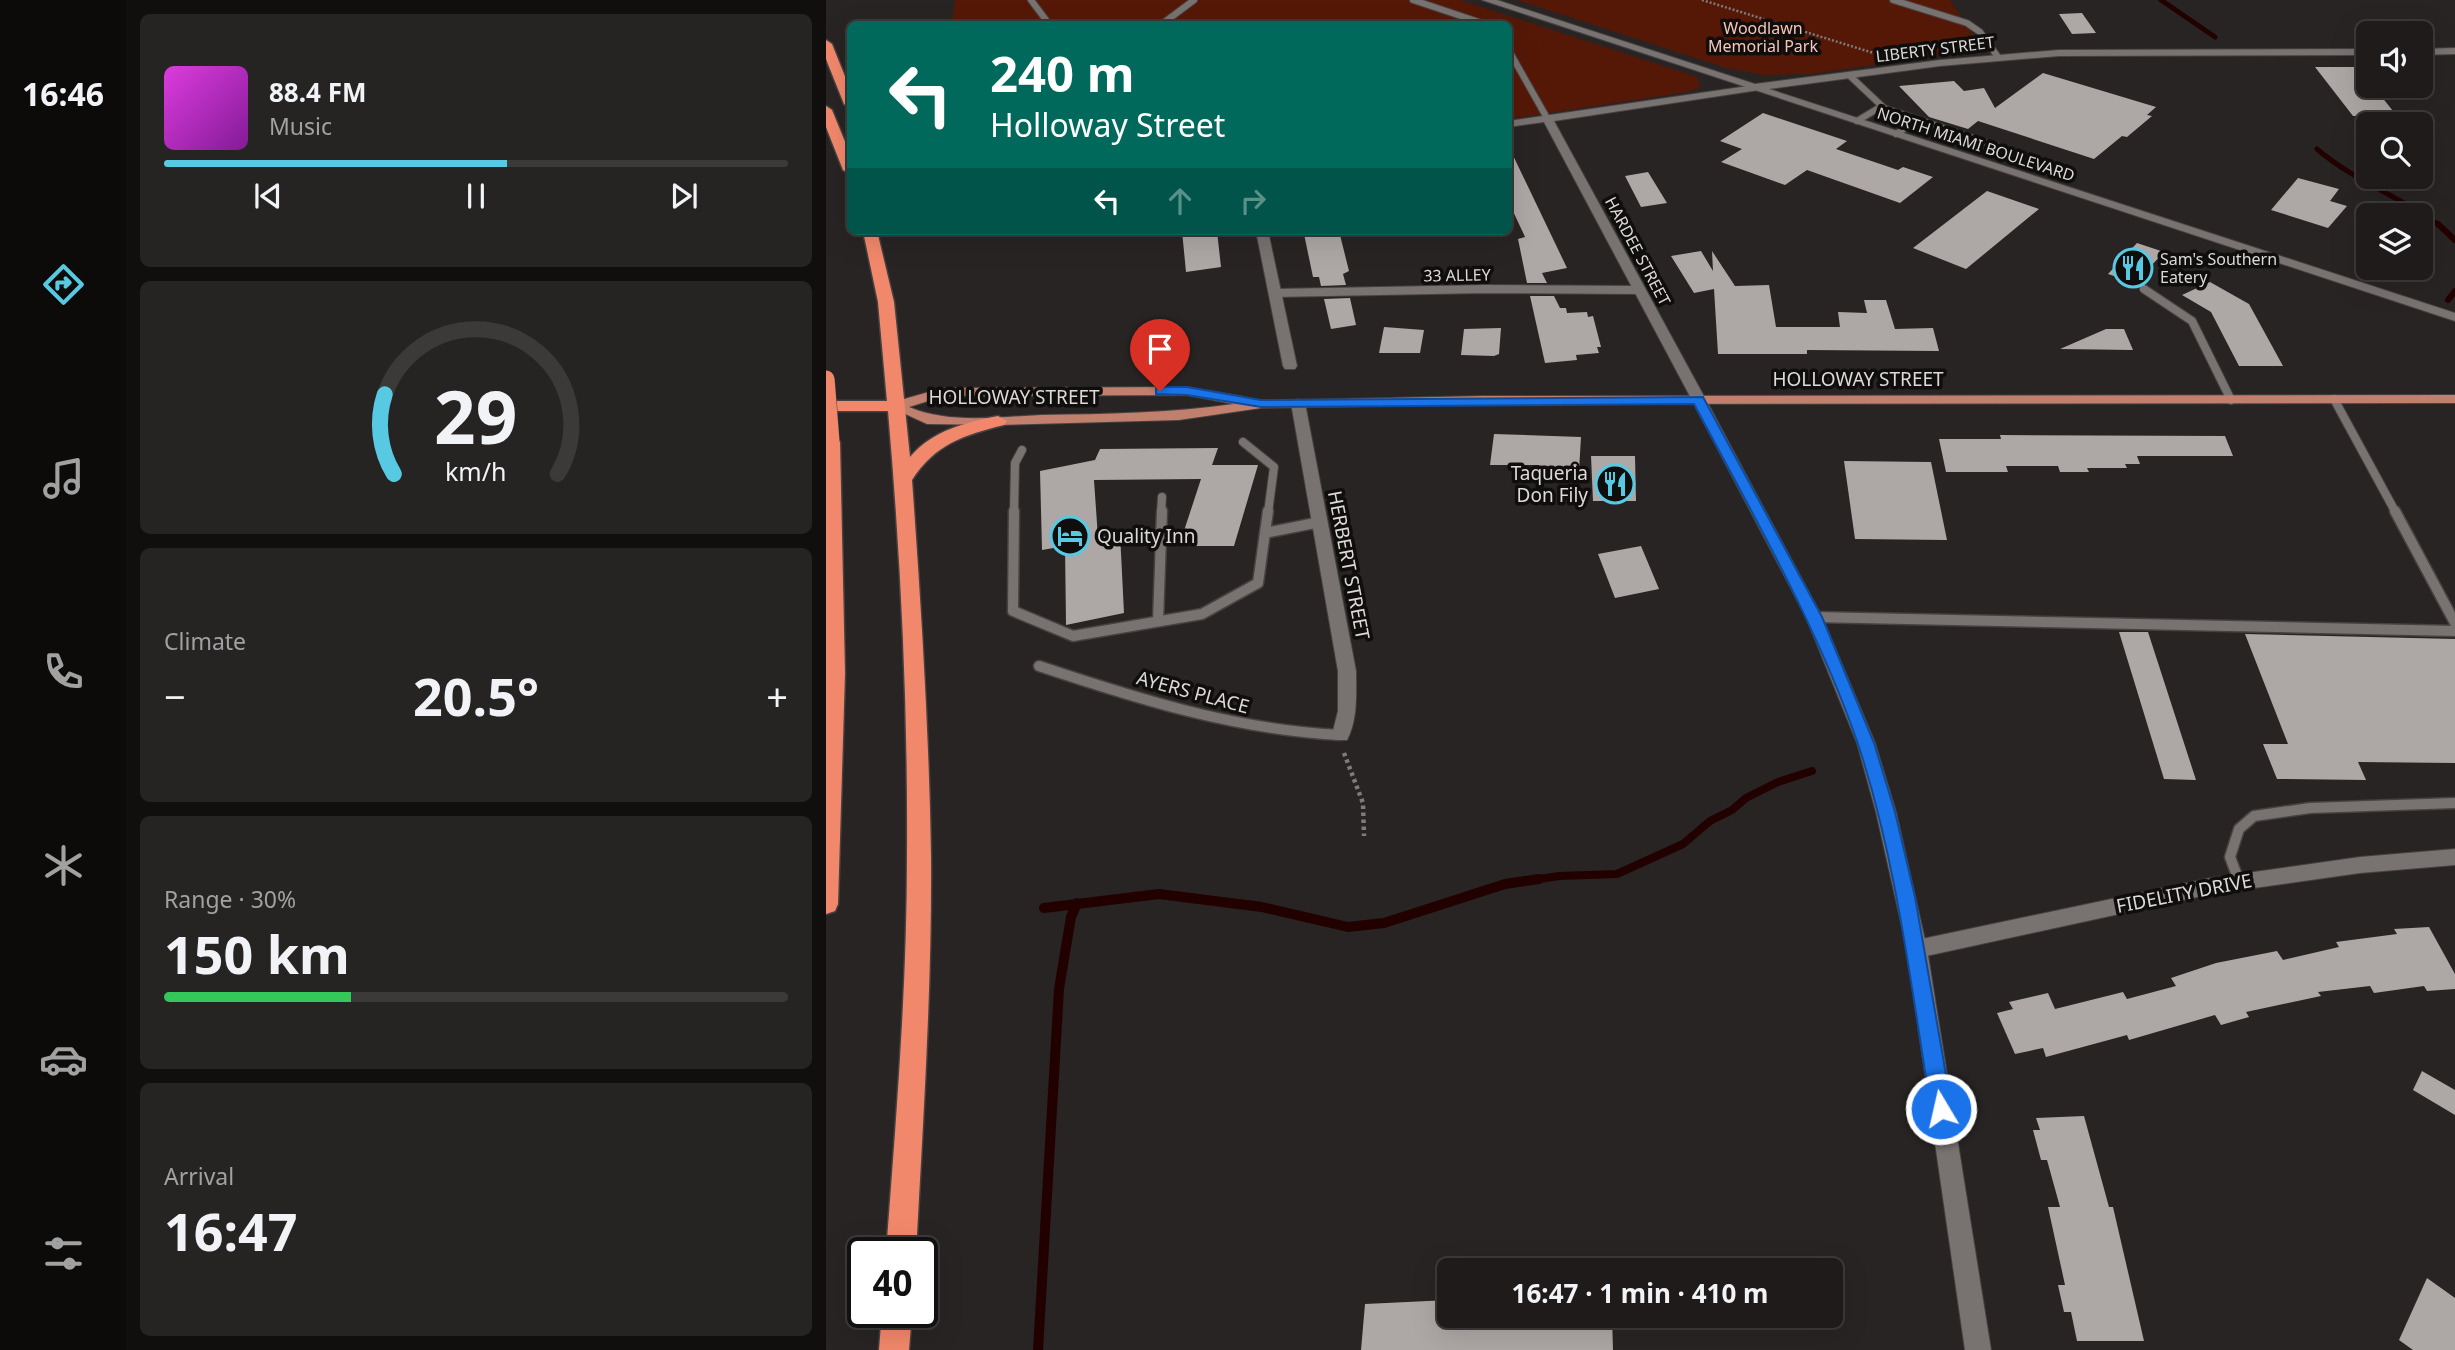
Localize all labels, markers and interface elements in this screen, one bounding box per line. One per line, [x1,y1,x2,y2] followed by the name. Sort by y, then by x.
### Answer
[1708,17,1818,57] park label: Woodlawn Memorial Park
[2356,21,2433,280] map controls
[2356,21,2433,98] button: sound
[1874,31,1996,67] street label: LIBERTY STREET
[990,40,1135,106] text: 240 m
[875,49,966,140] icon: left
[22,72,104,115] text: 16:46
[269,74,366,110] text: 88.4 FM
[1874,102,2078,186] street label: NORTH MIAMI BOULEVARD
[990,103,1225,146] text: Holloway Street
[269,110,332,142] text: Music
[2356,112,2433,189] button: search
[249,177,287,215] icon: previous
[457,177,495,215] icon: pause
[665,177,703,215] icon: next
[1088,182,1126,220] icon: left
[1161,182,1199,220] icon: ahead
[1234,182,1272,220] icon: right
[1600,193,1676,309] street label: HARDEE STREET
[2356,203,2433,280] button: layers
[2112,247,2154,289] restaurant icon: Sam's Southern Eatery
[2160,248,2277,288] place label: Sam's Southern Eatery
[39,260,88,309] icon: directions
[1423,263,1492,287] street label: 33 ALLEY
[1130,319,1190,391] pin
[1141,330,1179,368] icon: arrive
[434,366,518,465] text: 29
[1772,366,1944,392] street label: HOLLOWAY STREET
[928,384,1100,410] street label: HOLLOWAY STREET
[39,454,88,503] icon: music
[445,454,507,488] text: km/h
[1511,460,1588,508] place label: Taqueria Don Fily
[1594,463,1636,505] restaurant icon: Taqueria Don Fily
[1322,488,1376,642] street label: HERBERT STREET
[1049,515,1091,557] hotel icon: Quality Inn
[1097,523,1195,549] place label: Quality Inn
[164,625,246,657] text: Climate
[39,647,88,696] icon: phone
[413,660,539,731] text: 20.5°
[1134,665,1252,719] street label: AYERS PLACE
[164,670,186,722] text: −
[766,670,788,722] text: +
[39,841,88,890] icon: climate
[2114,867,2254,919] street label: FIDELITY DRIVE
[164,883,296,915] text: Range · 30%
[164,918,350,989] text: 150 km
[39,1035,88,1084] icon: car
[1904,1072,1978,1146] position arrow
[164,1160,234,1192] text: Arrival
[164,1195,298,1266] text: 16:47
[39,1229,88,1278] icon: filters
[847,1237,938,1328] speed limit sign: 40
[1512,1275,1768,1311] text: 16:47 · 1 min · 410 m

